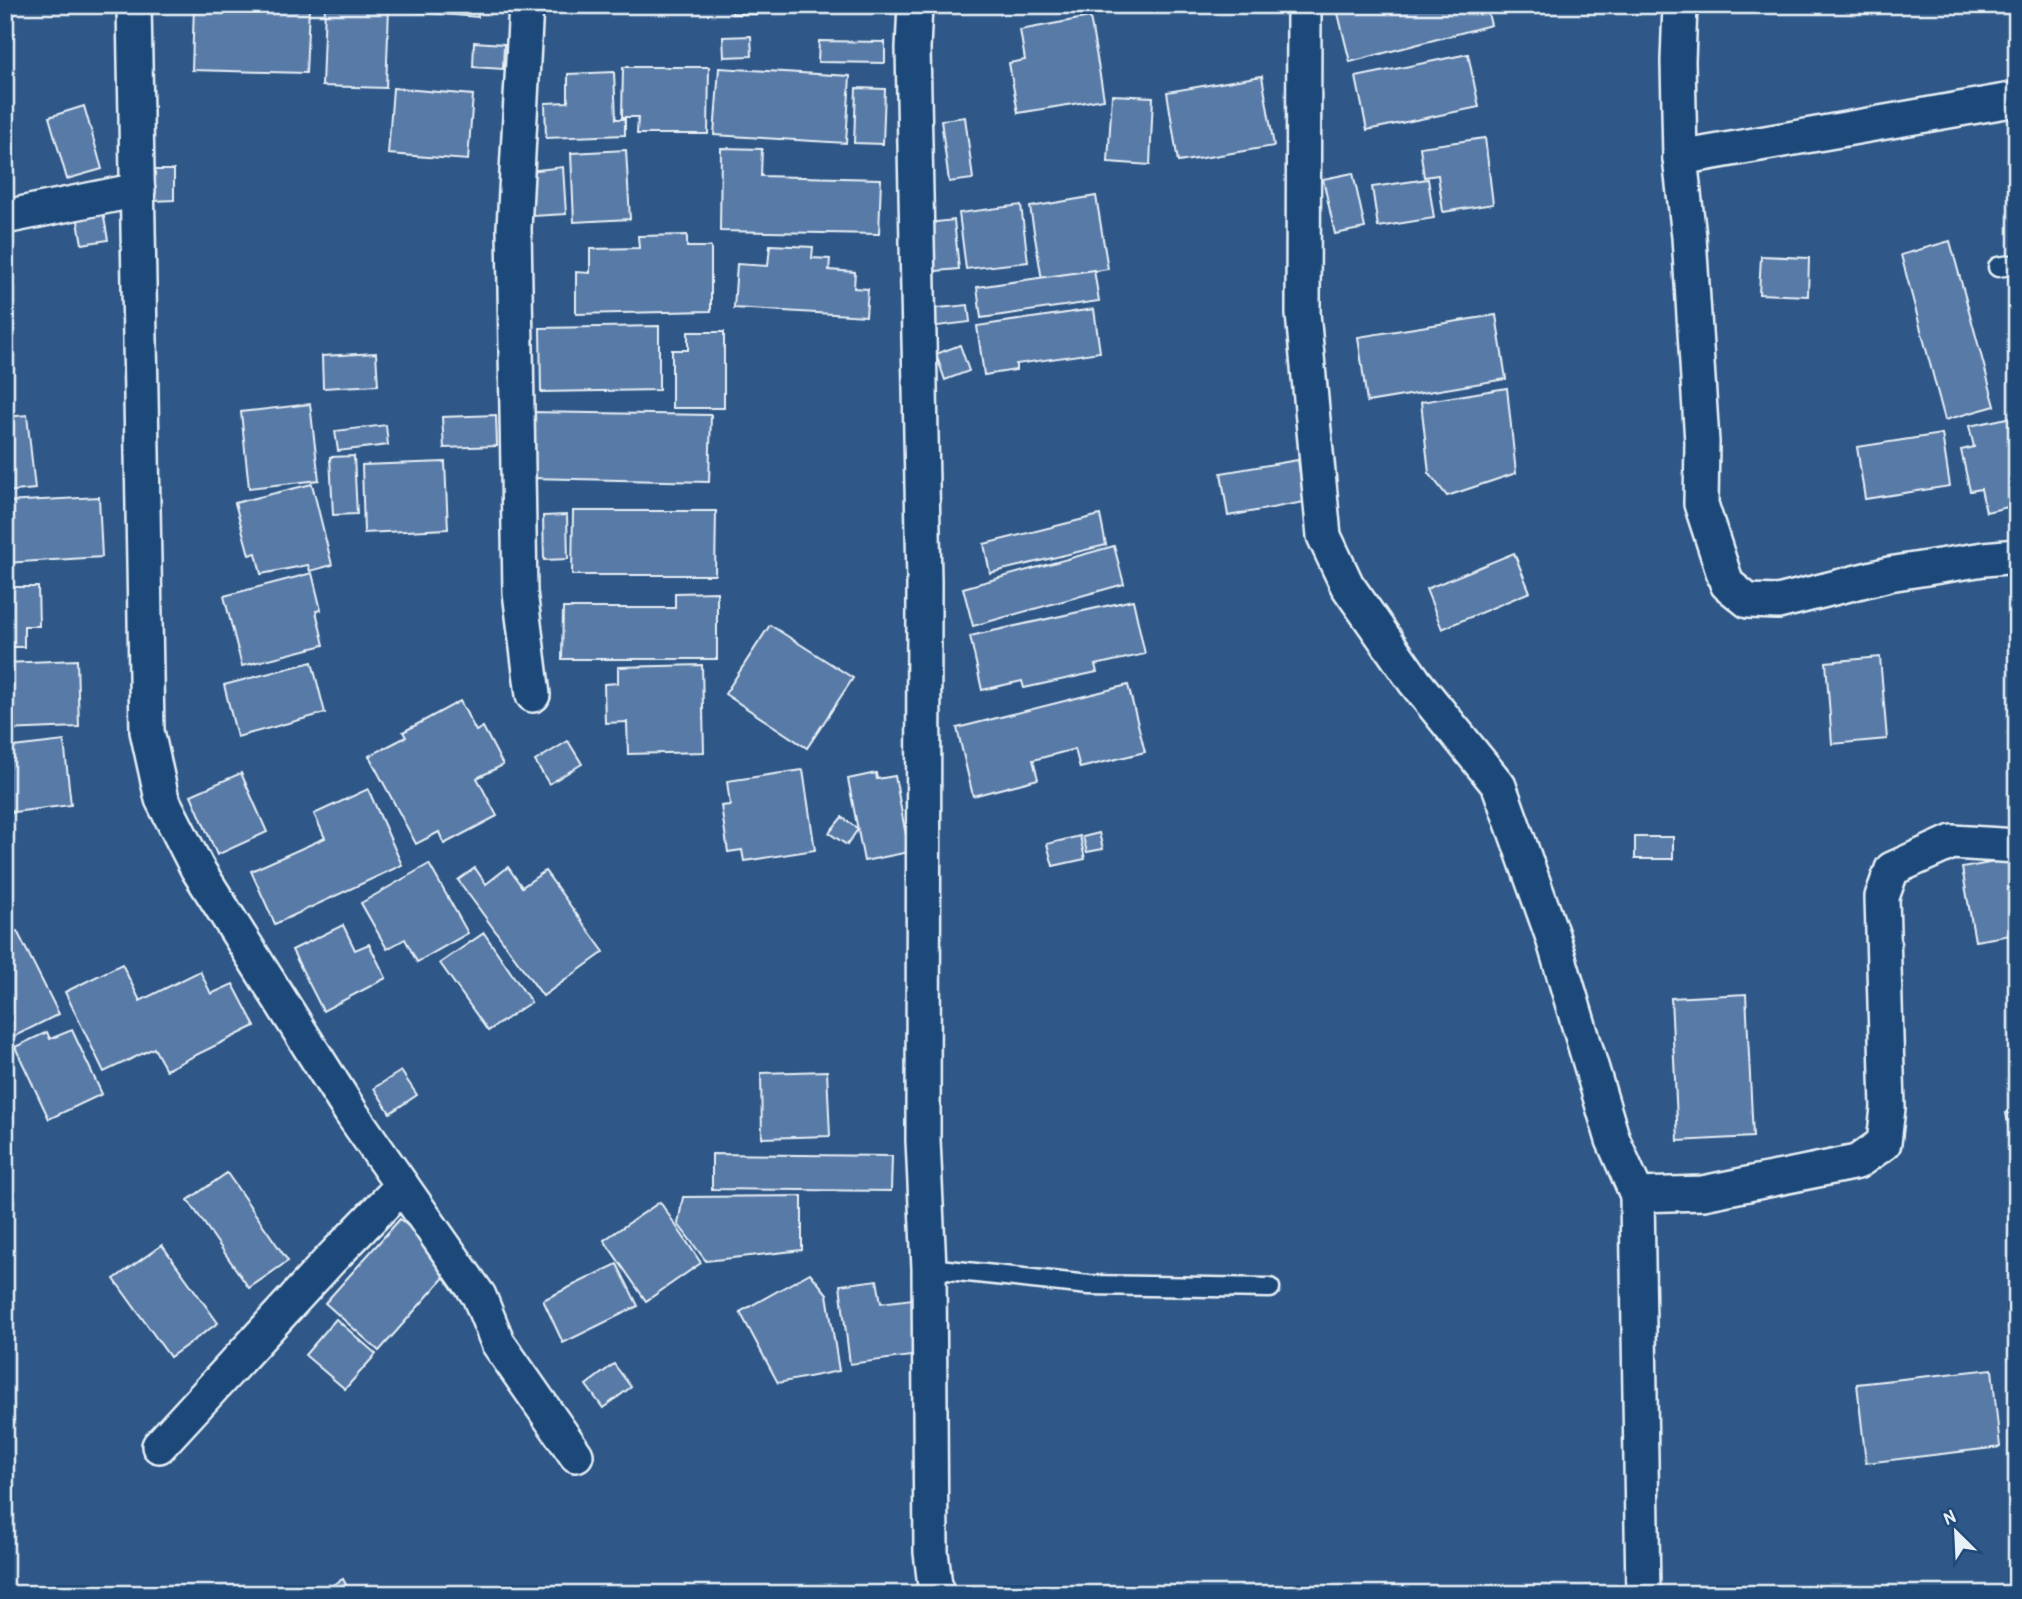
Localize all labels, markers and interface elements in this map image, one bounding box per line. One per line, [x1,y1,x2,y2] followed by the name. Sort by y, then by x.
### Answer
[1920,1498,1990,1568] north arrow
[1939,1503,1959,1530] text: N

